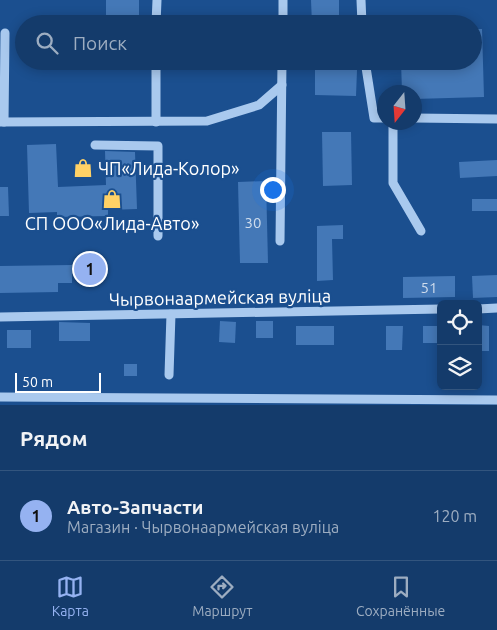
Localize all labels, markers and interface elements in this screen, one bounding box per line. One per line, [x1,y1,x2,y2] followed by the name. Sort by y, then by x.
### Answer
[15,15,482,70] search box
[33,29,61,57] icon: search
[73,32,127,54] text: Поиск
[377,85,422,130] north arrow
[72,157,94,179] shop icon: ЧП«Лида-Колор»
[98,158,239,178] place label: ЧП«Лида-Колор»
[260,177,286,203] your location
[101,188,123,210] shop icon: СП ООО«Лида-Авто»
[25,213,199,233] place label: СП ООО«Лида-Авто»
[245,214,261,231] house number: 30
[74,250,106,288] pin: 1
[421,279,437,296] house number: 51
[109,285,331,309] street label: Чырвонаармейская вуліца
[437,300,482,390] map controls
[437,300,482,345] button: locate
[437,345,482,390] button: layers
[15,370,101,393] scale bar
[22,374,53,390] text: 50 m
[20,426,88,450] text: Рядом
[67,496,203,518] text: Авто-Запчасти
[31,507,41,525] text: 1
[432,507,477,525] text: 120 m
[67,518,339,536] text: Магазин · Чырвонаармейская вуліца
[52,573,89,619] tab: Карта
[192,573,253,619] tab: Маршрут
[356,573,445,619] tab: Сохранённые

